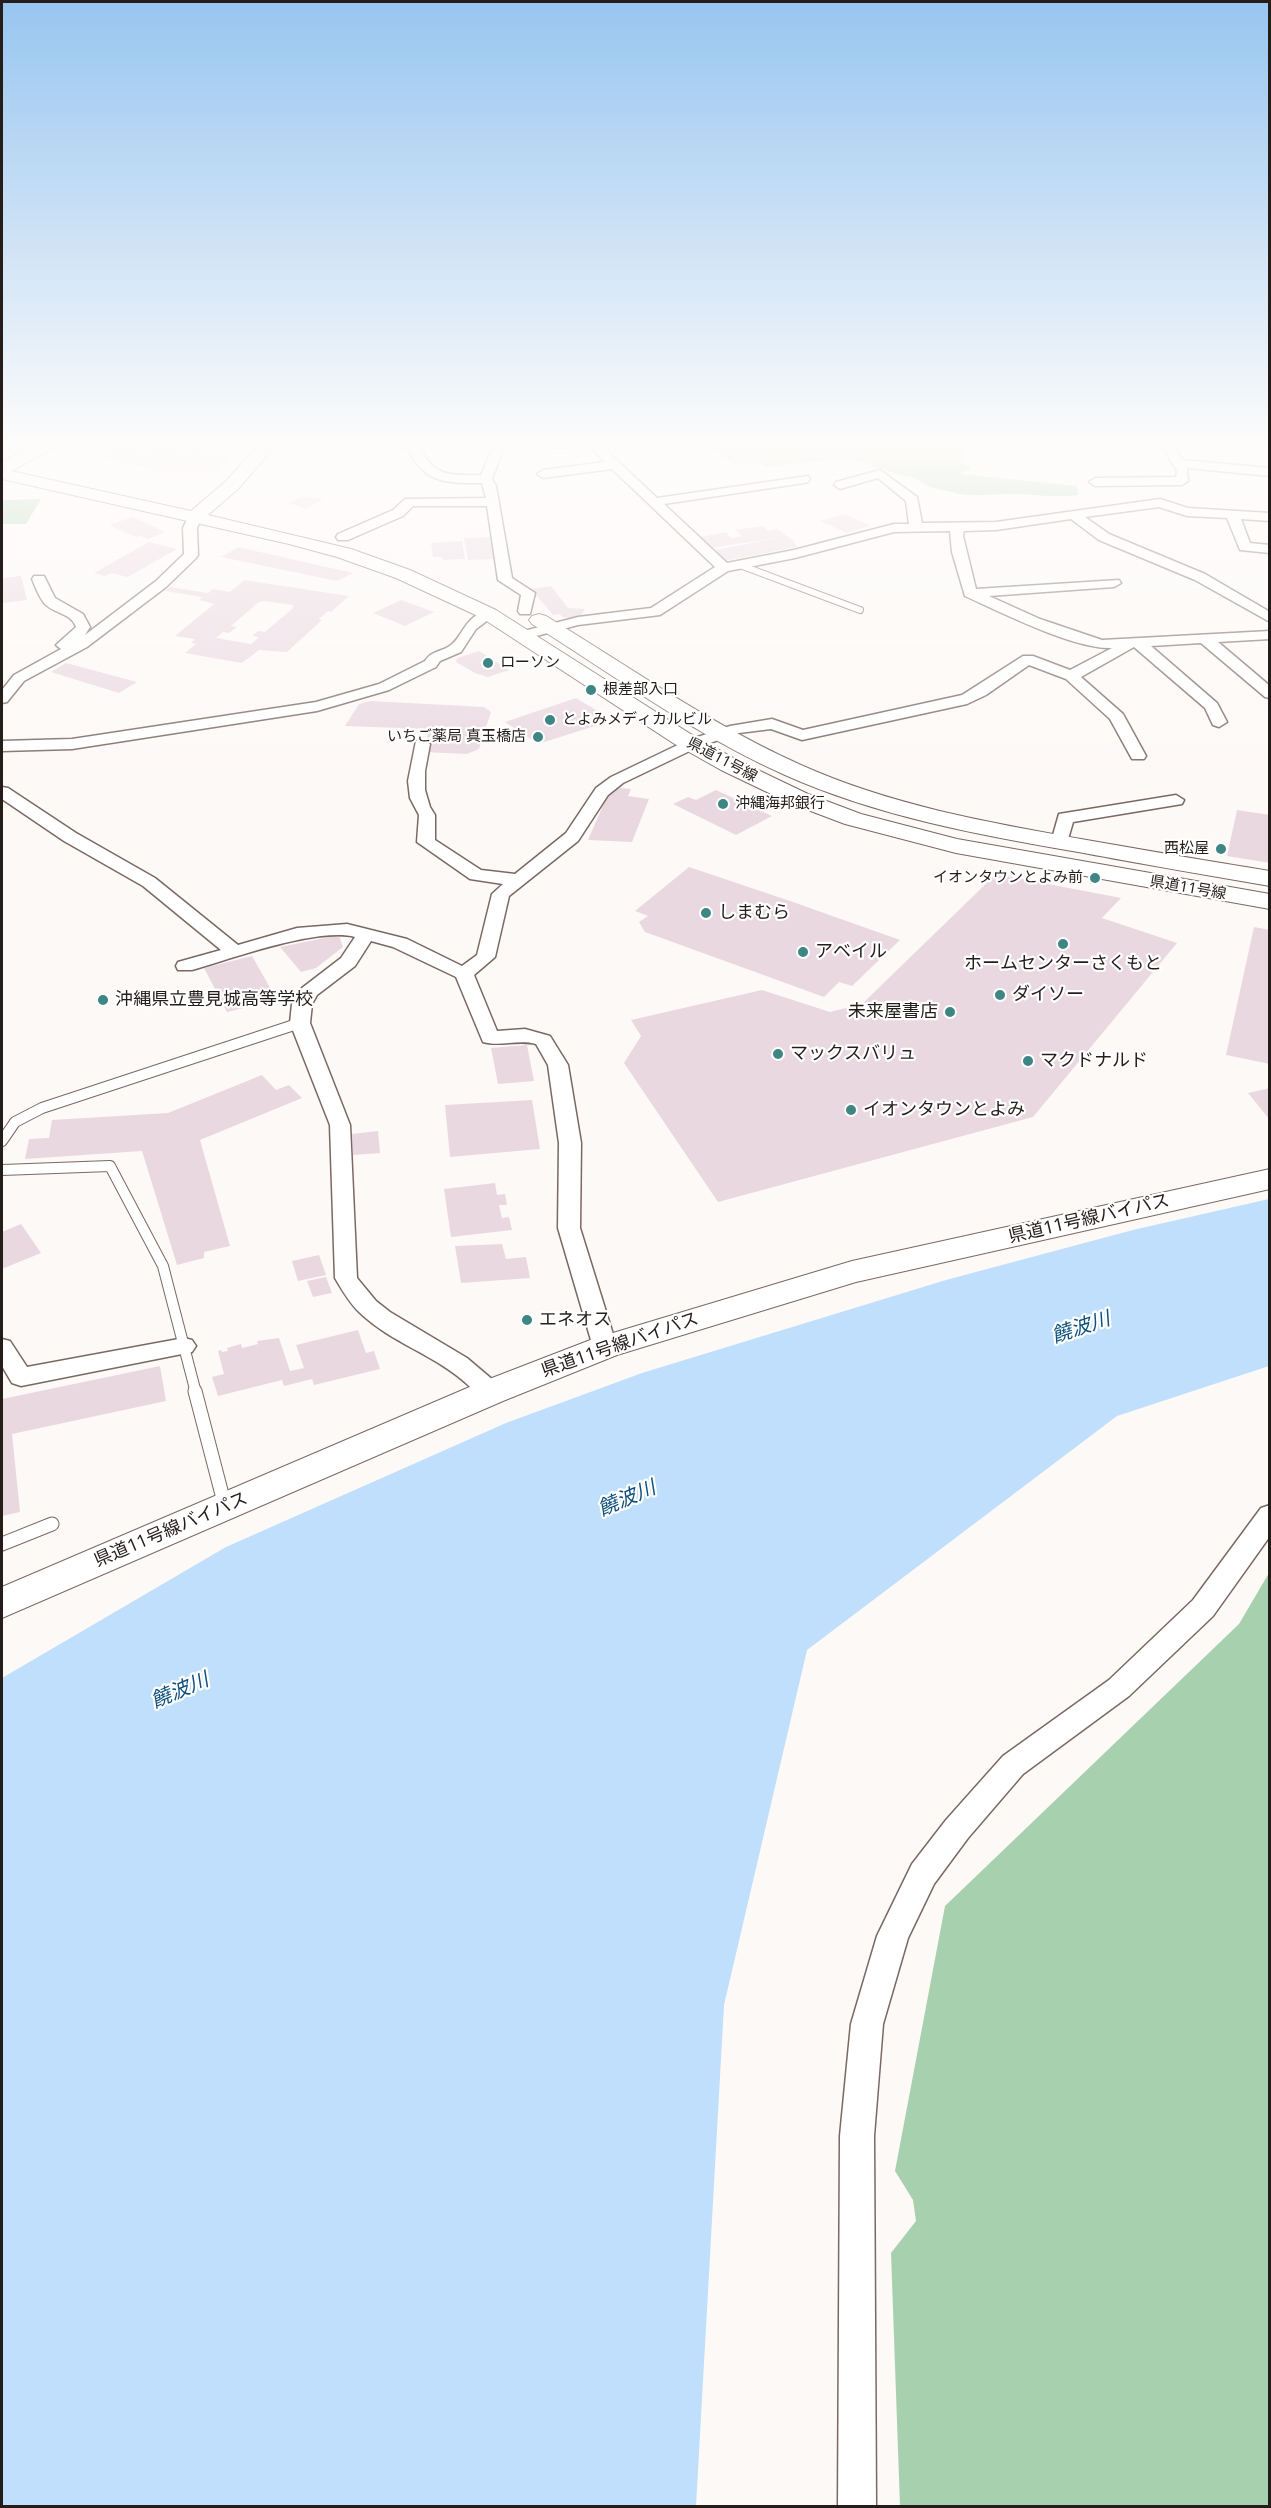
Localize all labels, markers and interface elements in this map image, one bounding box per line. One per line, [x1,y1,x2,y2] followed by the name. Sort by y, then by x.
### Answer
[500,654,560,672] place label: ローソン
[481,656,495,670] marker: ローソン
[603,681,678,699] place label: 根差部入口
[584,683,598,697] marker: 根差部入口
[562,711,712,729] place label: とよみメディカルビル
[543,713,557,727] marker: とよみメディカルビル
[387,728,526,746] place label: いちご薬局 真玉橋店
[531,730,545,744] marker: いちご薬局 真玉橋店
[684,734,760,786] street label: 県道11号線
[735,795,825,813] place label: 沖縄海邦銀行
[716,797,730,811] marker: 沖縄海邦銀行
[1164,840,1209,858] place label: 西松屋
[1214,842,1228,856] marker: 西松屋
[933,869,1083,887] place label: イオンタウンとよみ前
[1088,871,1102,885] marker: イオンタウンとよみ前
[1148,872,1228,904] street label: 県道11号線
[718,902,790,924] place label: しまむら
[699,906,713,920] marker: しまむら
[1056,937,1070,951] marker: ホームセンターさくもと
[815,941,887,963] place label: アベイル
[796,945,810,959] marker: アベイル
[964,953,1162,975] place label: ホームセンターさくもと
[1012,984,1084,1006] place label: ダイソー
[993,988,1007,1002] marker: ダイソー
[115,989,313,1011] place label: 沖縄県立豊見城高等学校
[96,993,110,1007] marker: 沖縄県立豊見城高等学校
[848,1001,938,1023] place label: 未来屋書店
[943,1005,957,1019] marker: 未来屋書店
[790,1043,916,1065] place label: マックスバリュ
[771,1047,785,1061] marker: マックスバリュ
[1040,1050,1148,1072] place label: マクドナルド
[1021,1054,1035,1068] marker: マクドナルド
[863,1099,1025,1121] place label: イオンタウンとよみ
[844,1103,858,1117] marker: イオンタウンとよみ
[1006,1190,1172,1248] street label: 県道11号線バイパス
[1049,1307,1113,1349] water label: 饒波川
[539,1308,701,1382] street label: 県道11号線バイパス
[539,1309,611,1331] place label: エネオス
[520,1313,534,1327] marker: エネオス
[595,1476,659,1522] water label: 饒波川
[91,1488,251,1572] street label: 県道11号線バイパス
[148,1668,212,1714] water label: 饒波川

